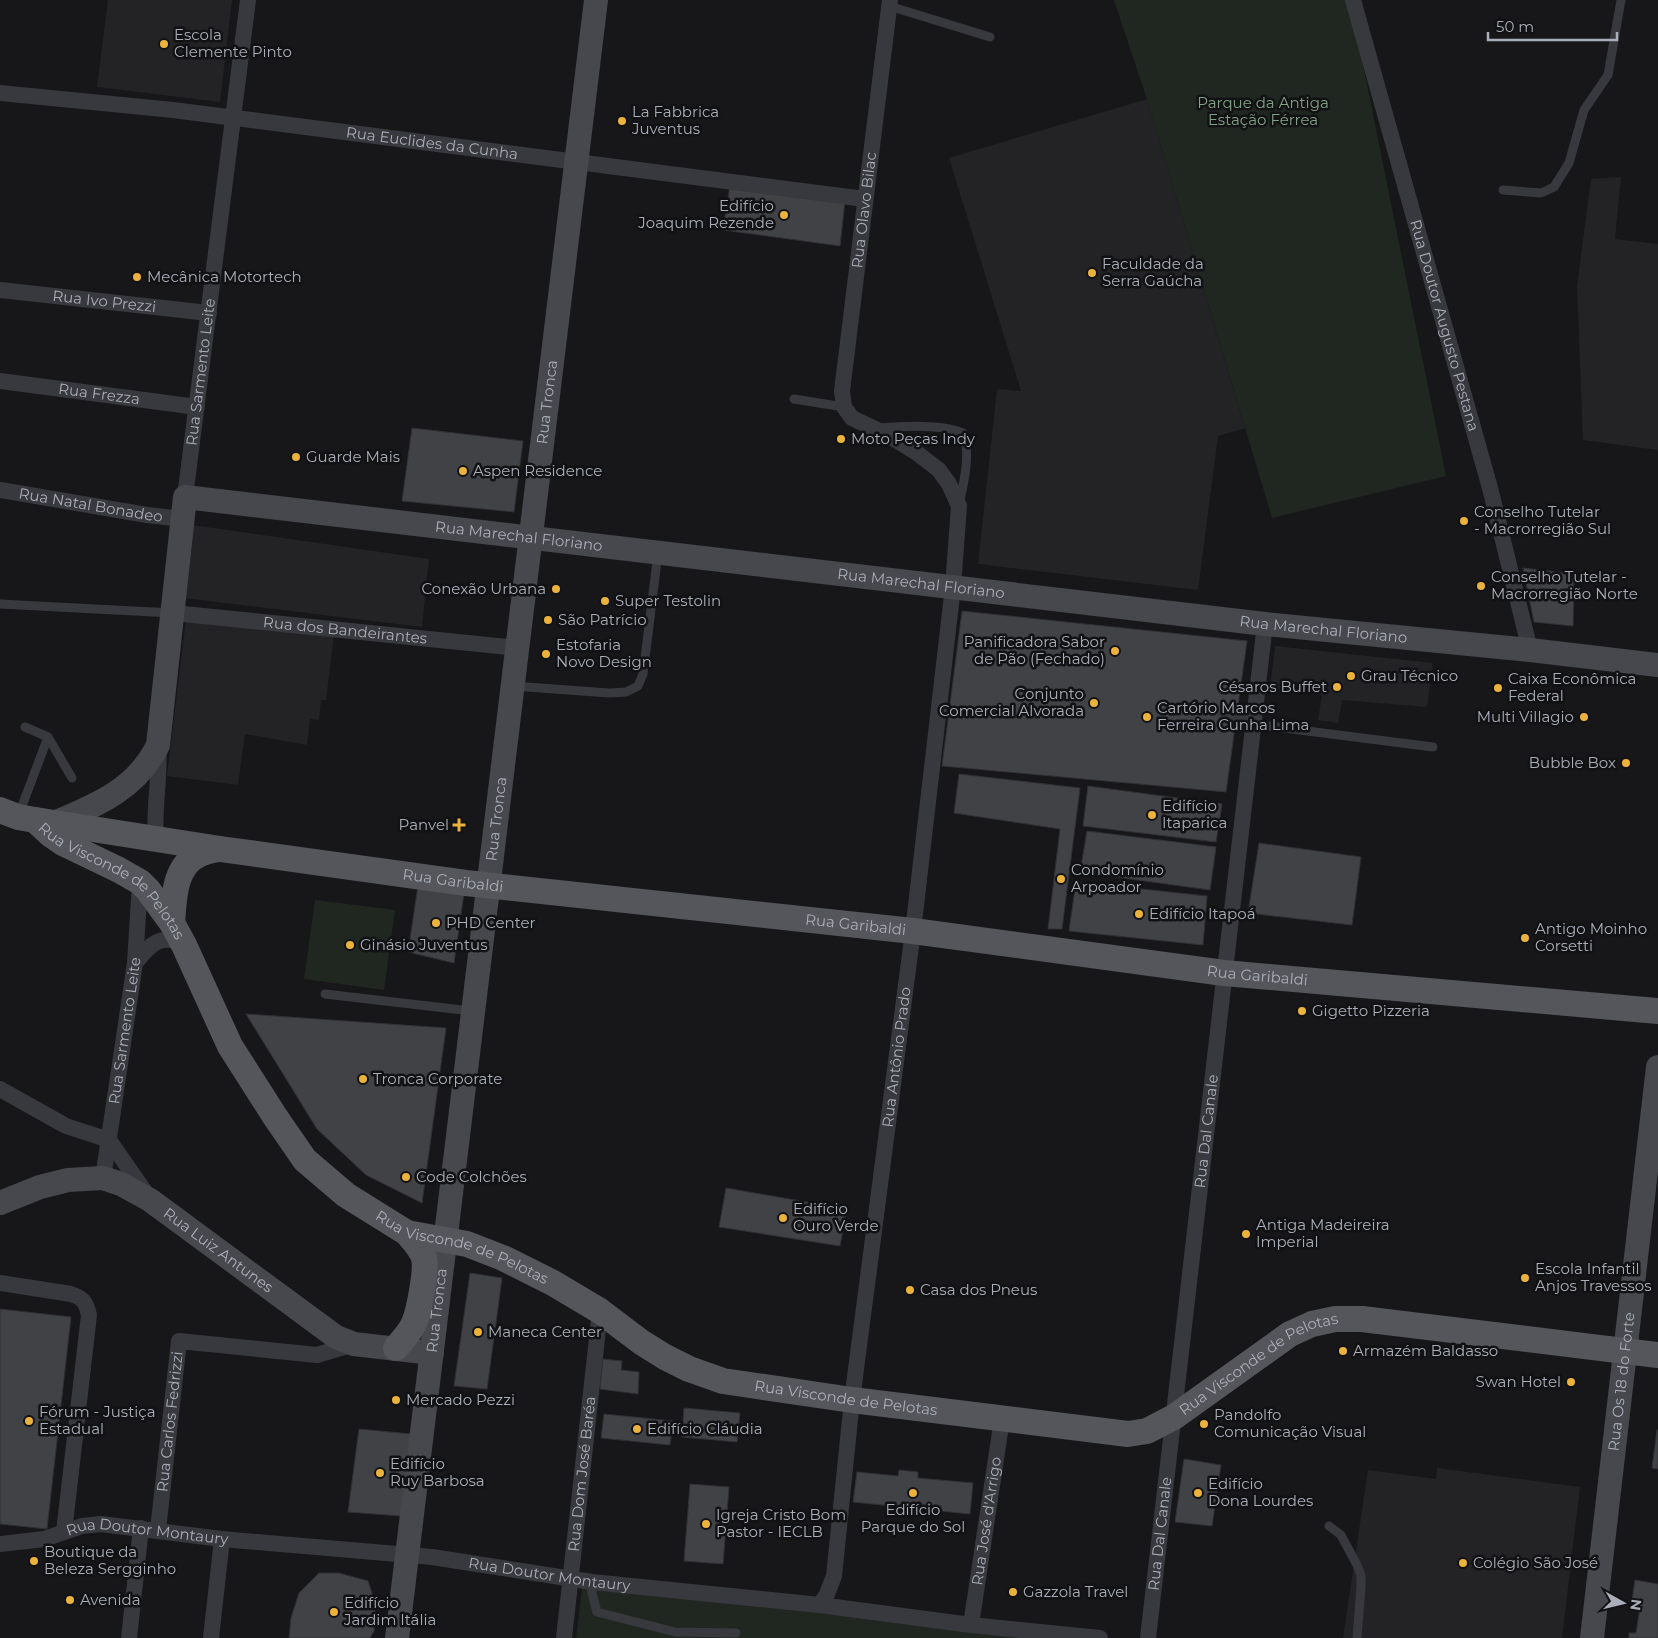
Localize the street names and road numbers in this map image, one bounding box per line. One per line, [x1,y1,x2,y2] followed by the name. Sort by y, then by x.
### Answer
[345,122,519,163] street label: Rua Euclides da Cunha
[847,151,880,269] street label: Rua Olavo Bilac
[1406,217,1484,433] street label: Rua Doutor Augusto Pestana
[52,286,157,316] street label: Rua Ivo Prezzi
[182,297,219,447] street label: Rua Sarmento Leite
[532,359,561,445] street label: Rua Tronca
[57,379,141,408] street label: Rua Frezza
[17,483,164,526] street label: Rua Natal Bonadeo
[434,516,604,555] street label: Rua Marechal Floriano
[836,564,1006,602] street label: Rua Marechal Floriano
[1239,611,1408,647] street label: Rua Marechal Floriano
[262,612,428,648] street label: Rua dos Bandeirantes
[481,776,511,862] street label: Rua Tronca
[34,818,189,943] street label: Rua Visconde de Pelotas
[401,864,504,896] street label: Rua Garibaldi
[804,909,907,939] street label: Rua Garibaldi
[104,956,144,1105] street label: Rua Sarmento Leite
[1206,961,1309,989] street label: Rua Garibaldi
[878,986,915,1129] street label: Rua Antônio Prado
[1190,1073,1222,1189] street label: Rua Dal Canale
[160,1203,277,1297] street label: Rua Luiz Antunes
[372,1206,552,1288] street label: Rua Visconde de Pelotas
[422,1267,451,1354] street label: Rua Tronca
[1175,1309,1340,1419] street label: Rua Visconde de Pelotas
[1604,1311,1639,1452] street label: Rua Os 18 do Forte
[152,1350,187,1493] street label: Rua Carlos Fedrizzi
[753,1376,939,1419] street label: Rua Visconde de Pelotas
[564,1395,600,1553] street label: Rua Dom José Baréa
[967,1455,1005,1587] street label: Rua José d'Arrigo
[1144,1476,1176,1592] street label: Rua Dal Canale
[63,1514,230,1549] street label: Rua Doutor Montaury
[467,1553,632,1595] street label: Rua Doutor Montaury

